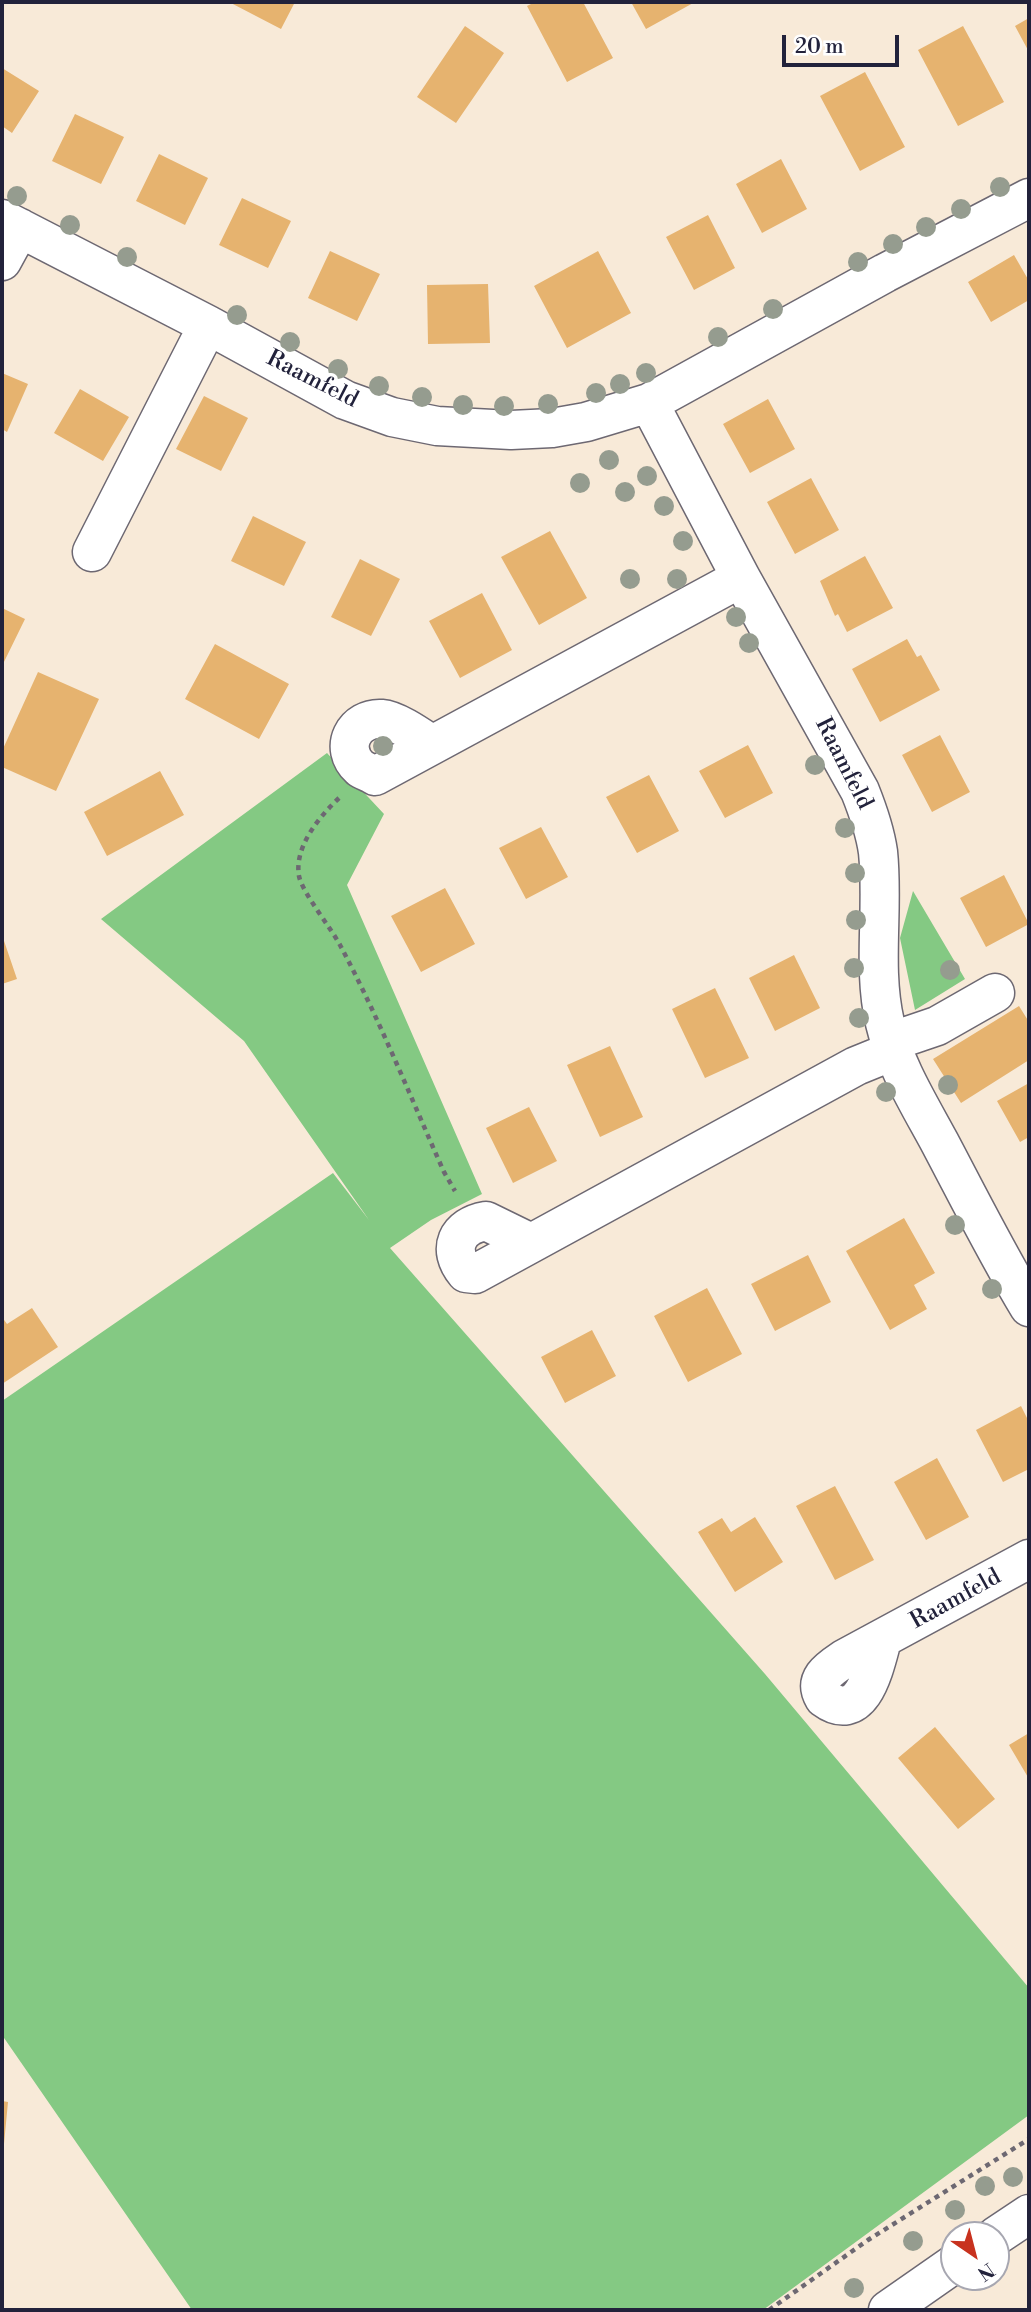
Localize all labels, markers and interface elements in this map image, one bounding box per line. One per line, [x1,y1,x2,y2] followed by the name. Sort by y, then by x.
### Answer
[786,21,903,65] scale bar
[795,34,844,60] text: 20 m
[262,345,362,415] street label: Raamfeld
[808,714,878,814] street label: Raamfeld
[906,1564,1006,1636] street label: Raamfeld
[940,2221,1010,2291] north arrow
[973,2257,999,2286] text: N

